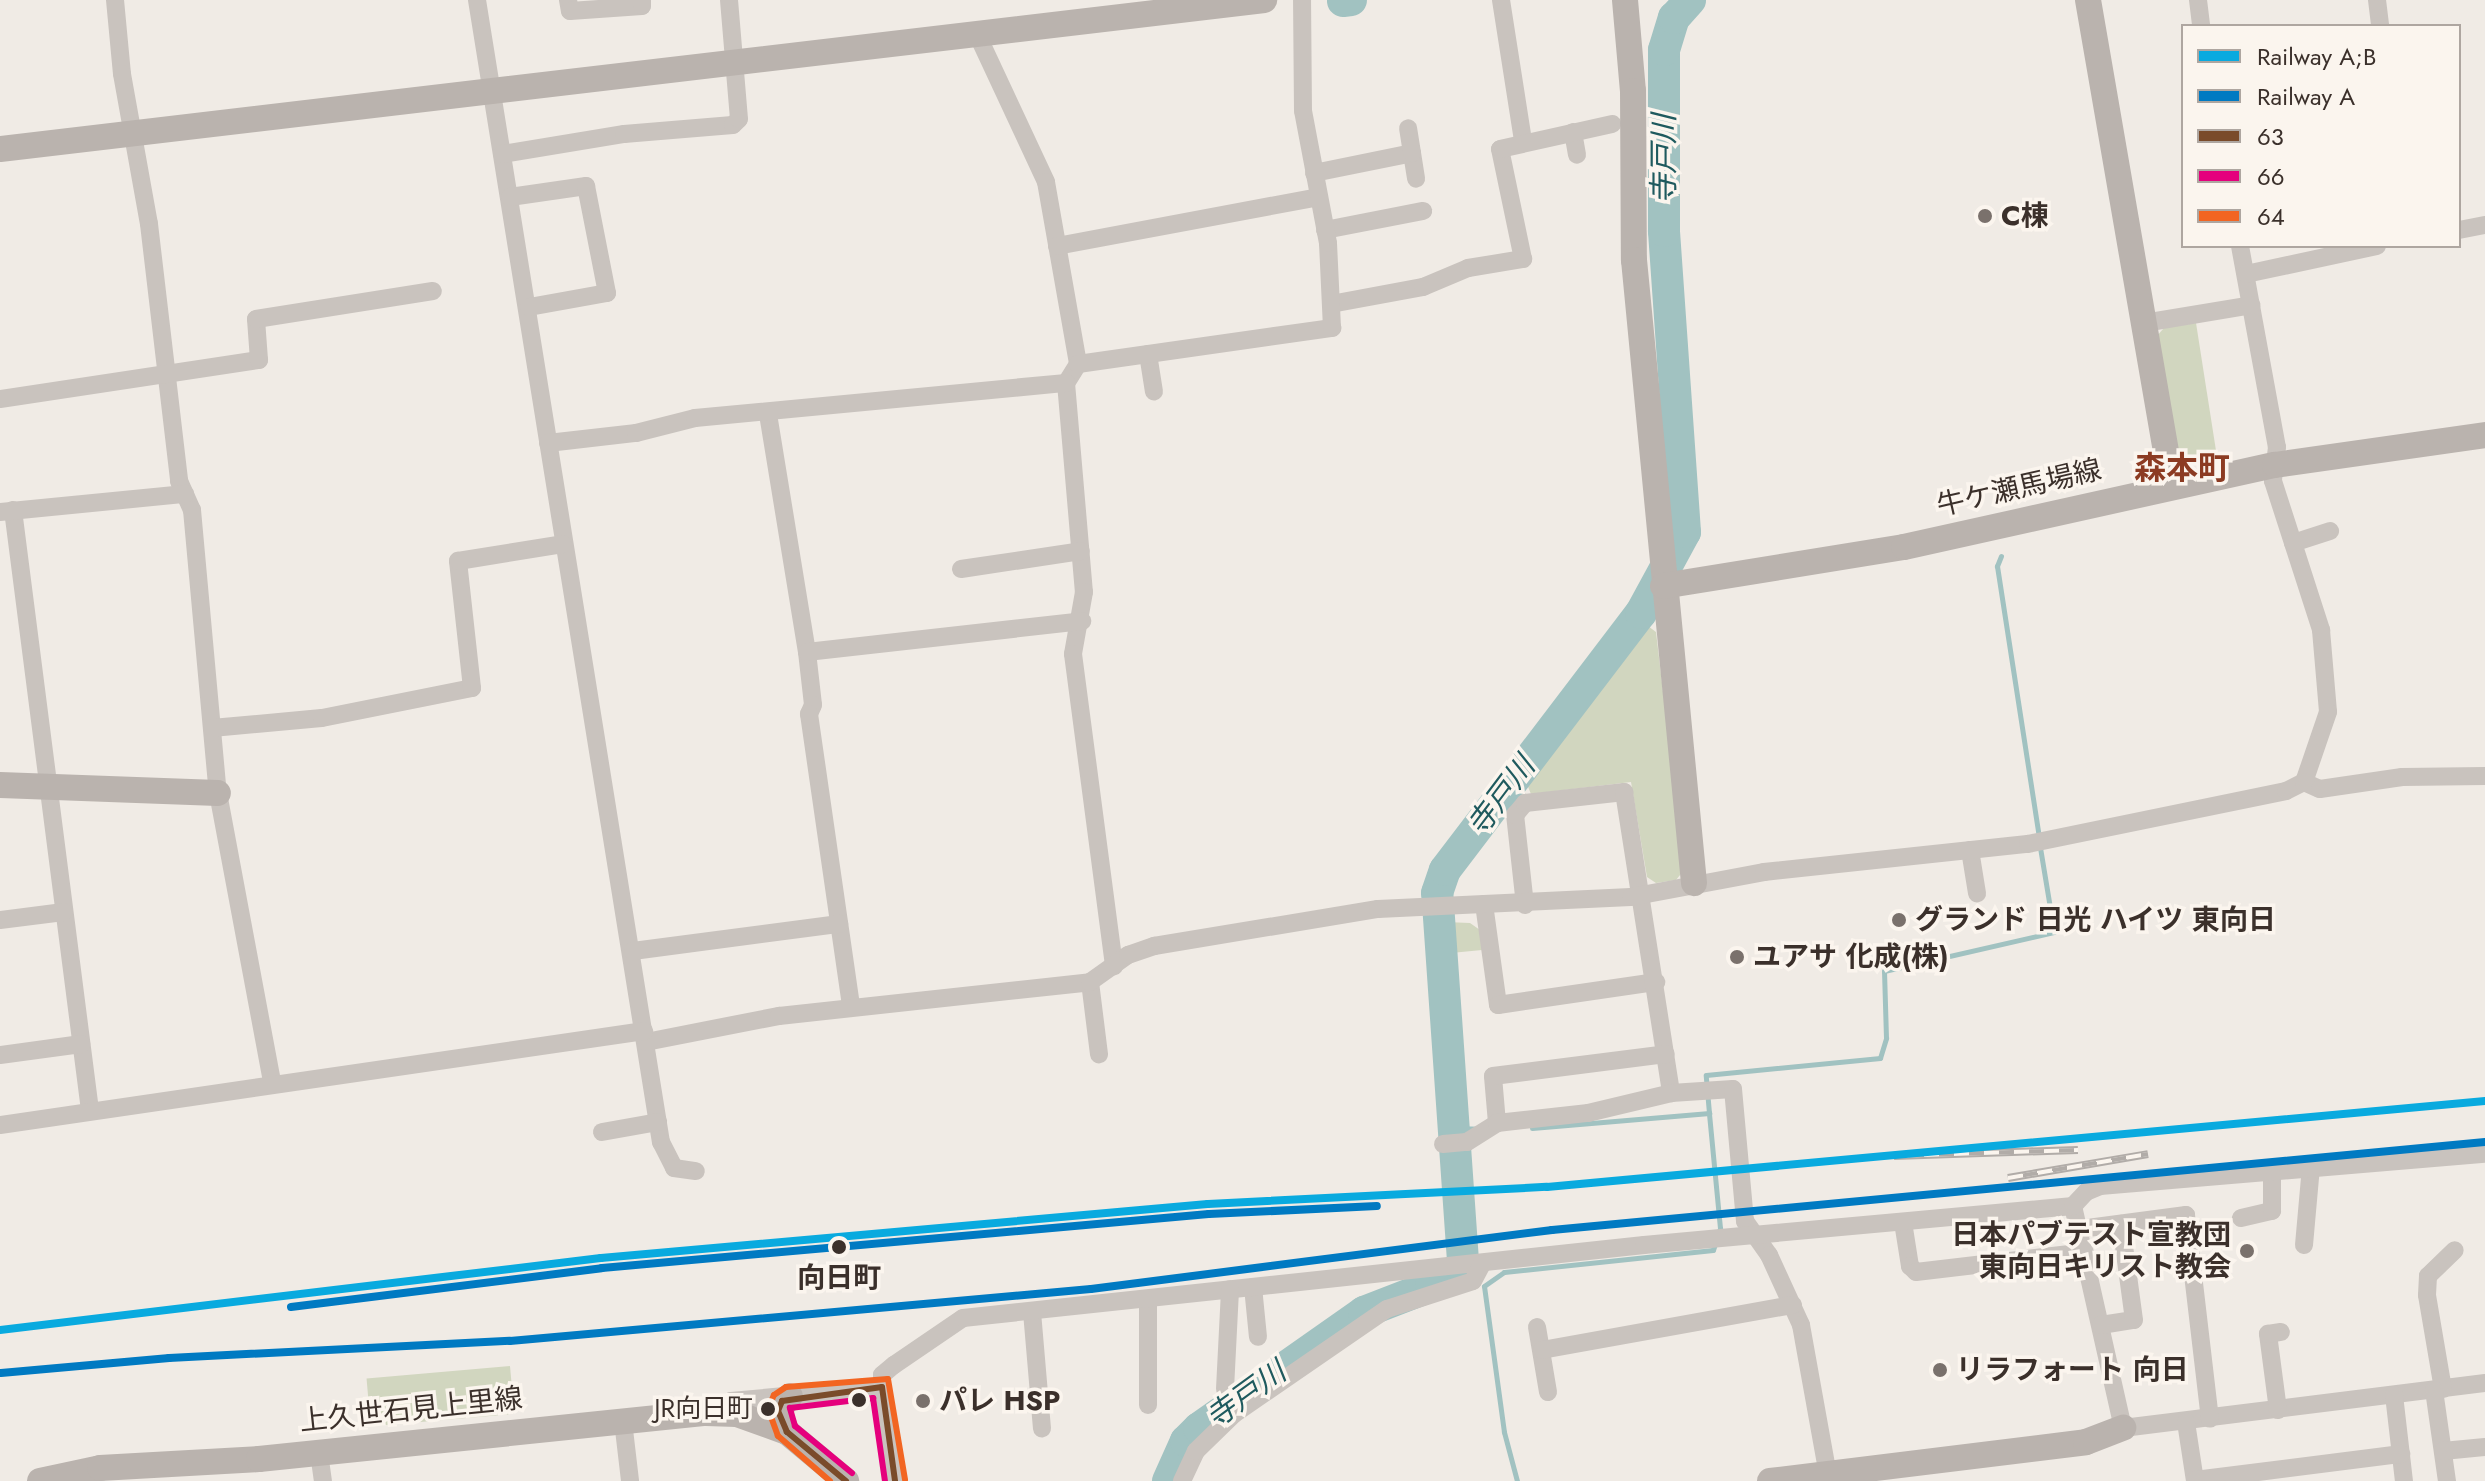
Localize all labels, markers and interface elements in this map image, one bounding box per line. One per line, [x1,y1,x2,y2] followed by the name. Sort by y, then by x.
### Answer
[2181,24,2461,248] legend
[2257,39,2376,74] text: Railway A;B
[2257,79,2355,114] text: Railway A
[1646,114,1682,204] water label: 寺戸川
[2257,119,2284,154] text: 63
[2257,159,2285,194] text: 66
[2001,199,2049,233] place label: C棟
[2257,199,2285,234] text: 64
[1976,207,1994,225] marker: C棟
[2134,449,2230,487] district label: 森本町
[1933,453,2105,523] street label: 牛ケ瀬馬場線
[1460,749,1542,843] water label: 寺戸川
[1915,903,2276,937] place label: グランド 日光 ハイツ 東向日
[1890,911,1908,929] marker: グランド 日光 ハイツ 東向日
[1753,940,1948,974] place label: ユアサ 化成(株)
[1728,948,1746,966] marker: ユアサ 化成(株)
[1951,1218,2231,1284] place label: 日本パブテスト宣教団 東向日キリスト教会
[828,1236,850,1258] marker: 向日町
[2238,1242,2256,1260] marker: 日本パブテスト宣教団 東向日キリスト教会
[797,1261,881,1295] place label: 向日町
[1956,1353,2188,1387] place label: リラフォート 向日
[1199,1354,1293,1436] water label: 寺戸川
[1931,1361,1949,1379] marker: リラフォート 向日
[298,1382,524,1438] street label: 上久世石見上里線
[939,1384,1060,1418] place label: パレ HSP
[851,1392,867,1408] unlabelled marker
[914,1392,932,1410] marker: パレ HSP
[654,1393,753,1425] place label: JR向日町
[760,1401,776,1417] marker: JR向日町

